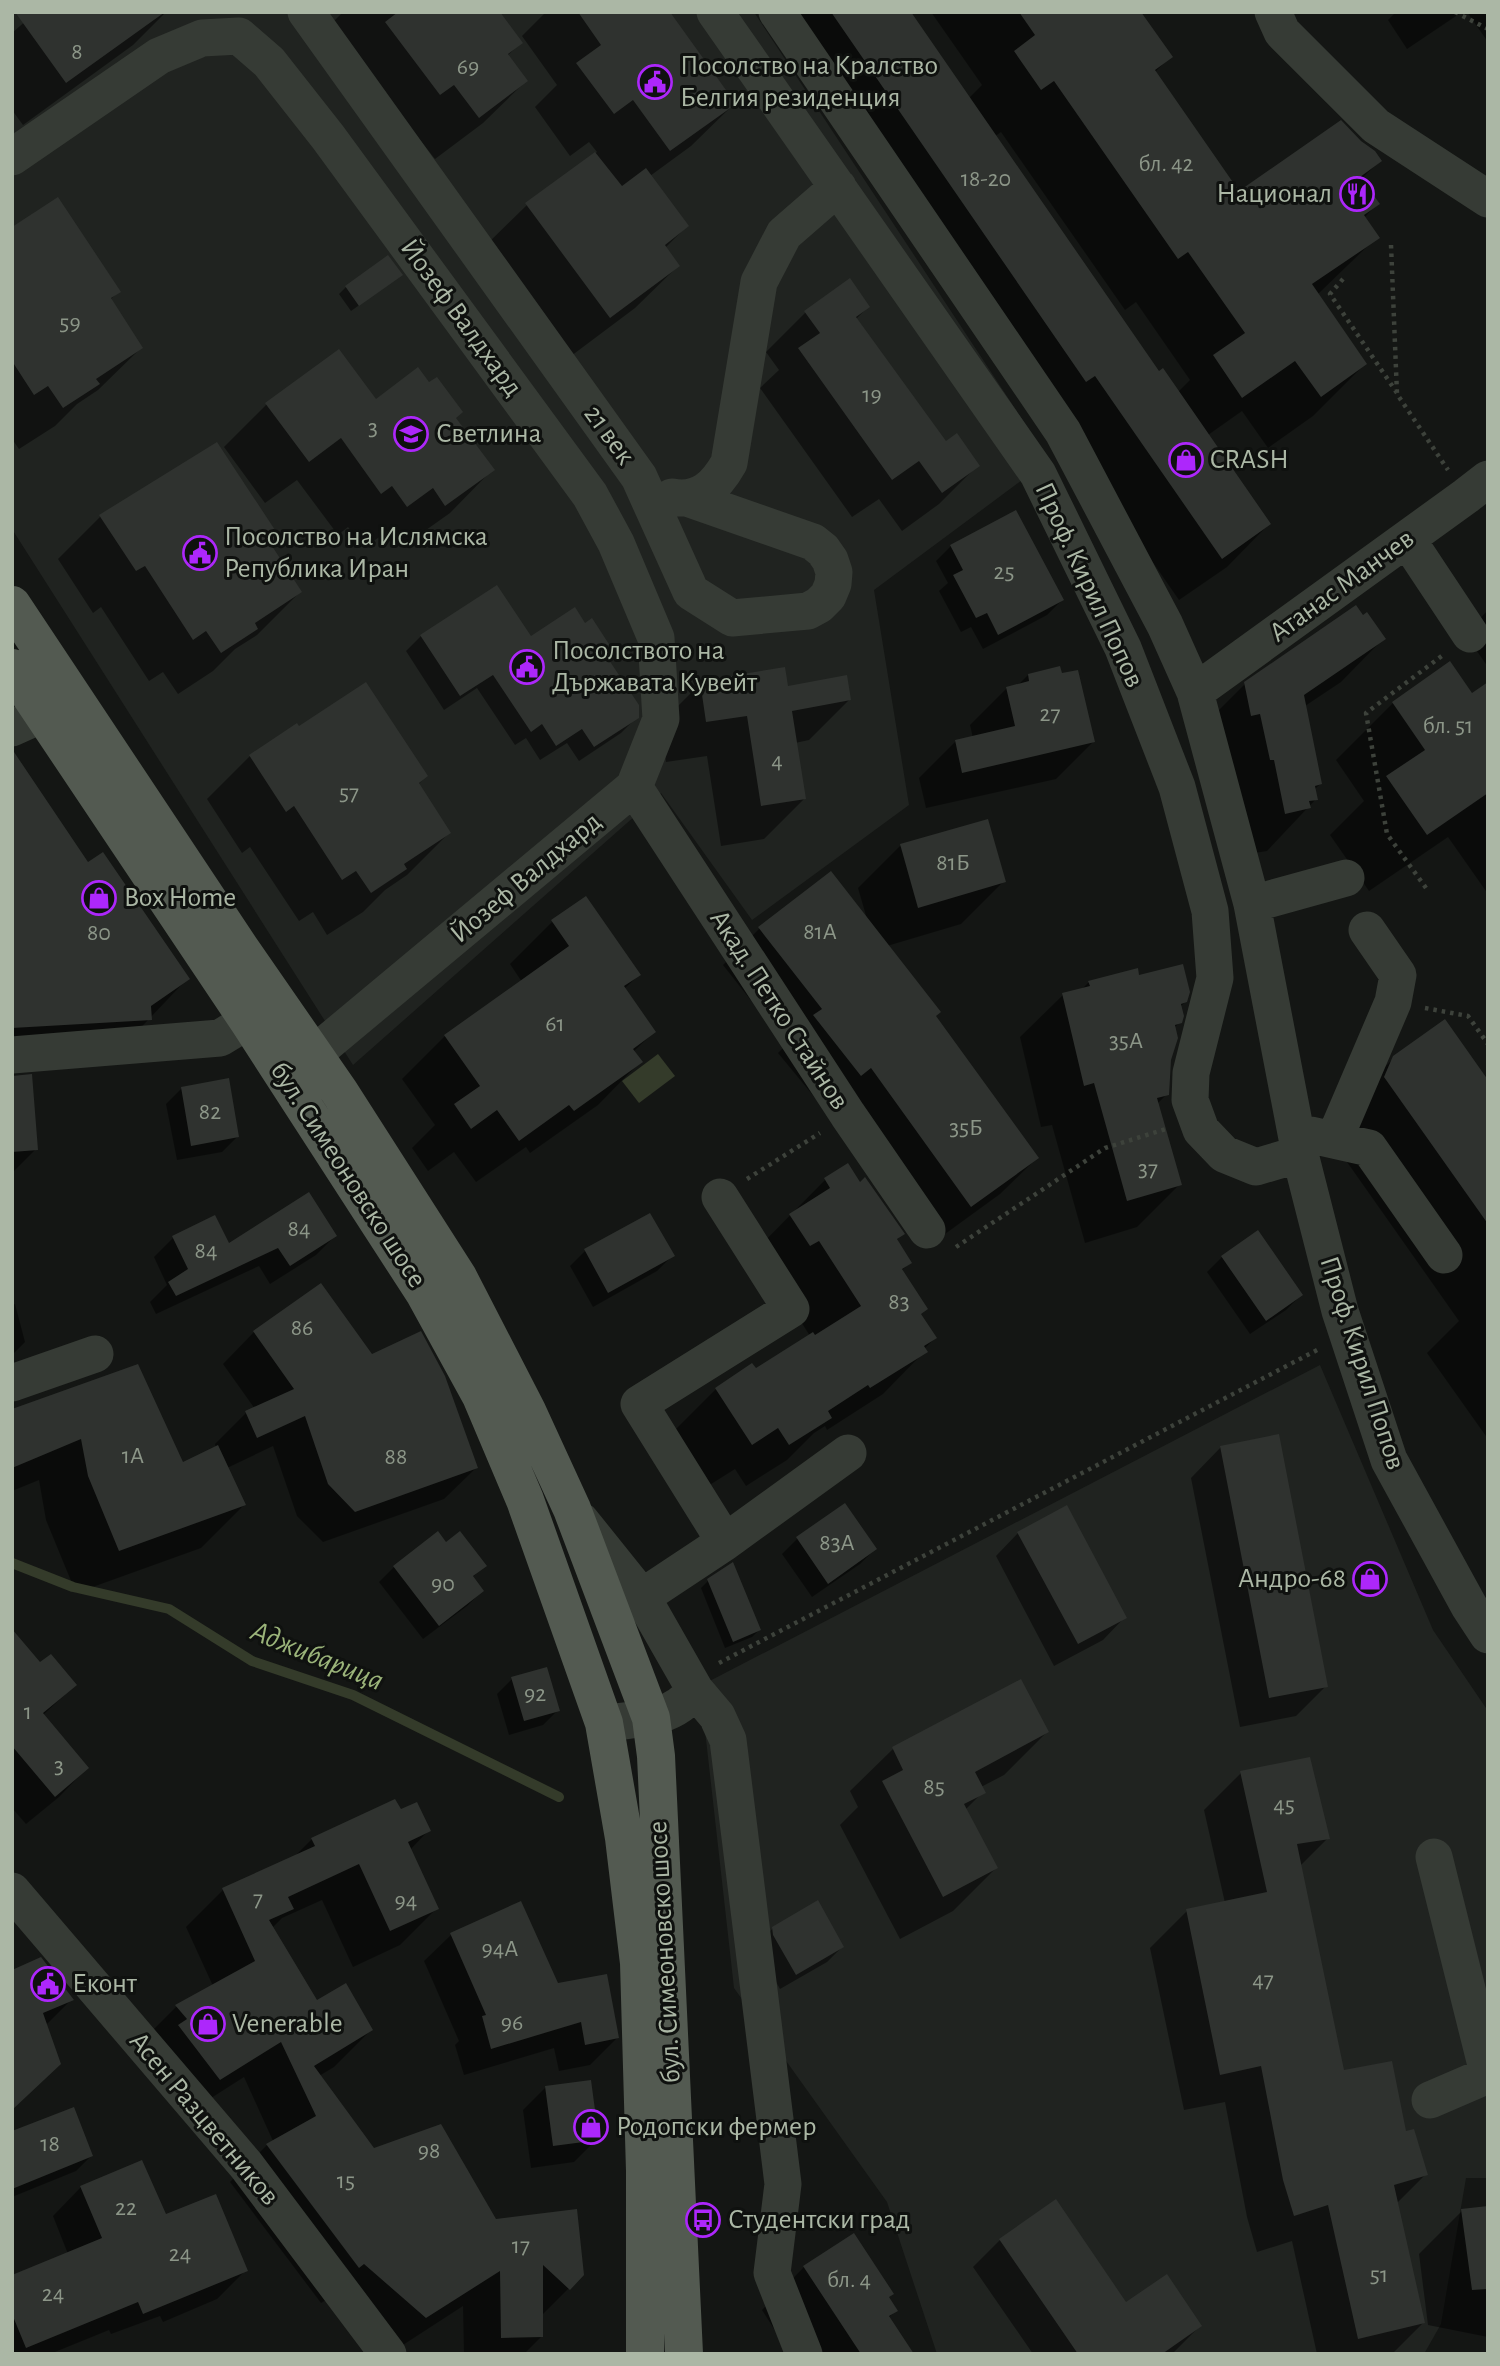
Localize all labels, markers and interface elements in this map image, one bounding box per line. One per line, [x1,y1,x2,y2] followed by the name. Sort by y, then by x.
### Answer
[71,40,83,64] house number: 8
[680,52,938,112] place label: Посолство на Кралство Белгия резиденция
[457,55,479,79] house number: 69
[636,63,674,101] public building icon: Посолство на Кралство Белгия резиденция
[1139,152,1194,176] house number: бл. 42
[961,167,1011,191] house number: 18-20
[1338,175,1376,213] restaurant icon: Национал
[1216,180,1332,208] place label: Национал
[395,234,528,402] street label: Йозеф Валдхард
[59,311,81,335] house number: 59
[862,383,882,407] house number: 19
[578,400,640,470] street label: 21 век
[392,415,430,453] school or university icon: Светлина
[368,416,378,440] house number: 3
[436,420,542,448] place label: Светлина
[1167,441,1205,479] shop icon: CRASH
[1210,446,1289,474] place label: CRASH
[1029,478,1149,692] street label: Проф. Кирил Попов
[224,523,488,583] place label: Посолство на Ислямска Република Иран
[1265,524,1419,648] street label: Атанас Манчев
[181,534,219,572] public building icon: Посолство на Ислямска Република Иран
[994,560,1014,584] house number: 25
[552,637,758,697] place label: Посолството на Държавата Кувейт
[508,648,546,686] public building icon: Посолството на Държавата Кувейт
[1040,702,1060,726] house number: 27
[1423,714,1473,738] house number: бл. 51
[771,749,783,773] house number: 4
[339,781,359,805] house number: 57
[445,806,607,949] street label: Йозеф Валдхард
[936,851,970,875] house number: 81Б
[80,879,118,917] shop icon: Box Home
[124,884,236,912] place label: Box Home
[704,905,854,1115] street label: Акад. Петко Стайнов
[803,920,837,944] house number: 81А
[87,921,111,945] house number: 80
[545,1012,565,1036] house number: 61
[1109,1029,1143,1053] house number: 35А
[265,1057,431,1293] street label: бул. Симеоновско шосе
[199,1100,221,1124] house number: 82
[949,1116,983,1140] house number: 35Б
[1138,1157,1158,1181] house number: 37
[288,1217,310,1241] house number: 84
[195,1239,217,1263] house number: 84
[1314,1253,1410,1473] street label: Проф. Кирил Попов
[888,1290,910,1314] house number: 83
[291,1316,313,1340] house number: 86
[122,1444,144,1468] house number: 1А
[385,1445,407,1469] house number: 88
[819,1531,855,1555] house number: 83А
[1351,1560,1389,1598] shop icon: Андро-68
[1238,1565,1346,1593] place label: Андро-68
[431,1572,455,1596] house number: 90
[246,1615,388,1696] water label: Аджибарица
[524,1682,546,1706] house number: 92
[24,1700,32,1724] house number: 1
[54,1754,64,1778] house number: 3
[923,1775,945,1799] house number: 85
[1273,1793,1295,1817] house number: 45
[644,1820,686,2084] street label: бул. Симеоновско шосе
[253,1887,263,1911] house number: 7
[395,1889,417,1913] house number: 94
[482,1937,518,1961] house number: 94А
[29,1965,67,2003] public building icon: Еконт
[1252,1968,1274,1992] house number: 47
[72,1970,138,1998] place label: Еконт
[189,2005,227,2043] shop icon: Venerable
[232,2010,343,2038] place label: Venerable
[501,2011,523,2035] house number: 96
[124,2027,284,2211] street label: Асен Разцветников
[572,2108,610,2146] shop icon: Родопски фермер
[616,2113,816,2141] place label: Родопски фермер
[40,2132,60,2156] house number: 18
[418,2139,440,2163] house number: 98
[337,2169,355,2193] house number: 15
[115,2196,137,2220] house number: 22
[684,2201,722,2239] bus stop icon: Студентски град
[728,2206,910,2234] place label: Студентски град
[512,2234,530,2258] house number: 17
[169,2242,191,2266] house number: 24
[1370,2263,1388,2287] house number: 51
[827,2268,871,2292] house number: бл. 4
[42,2282,64,2306] house number: 24

